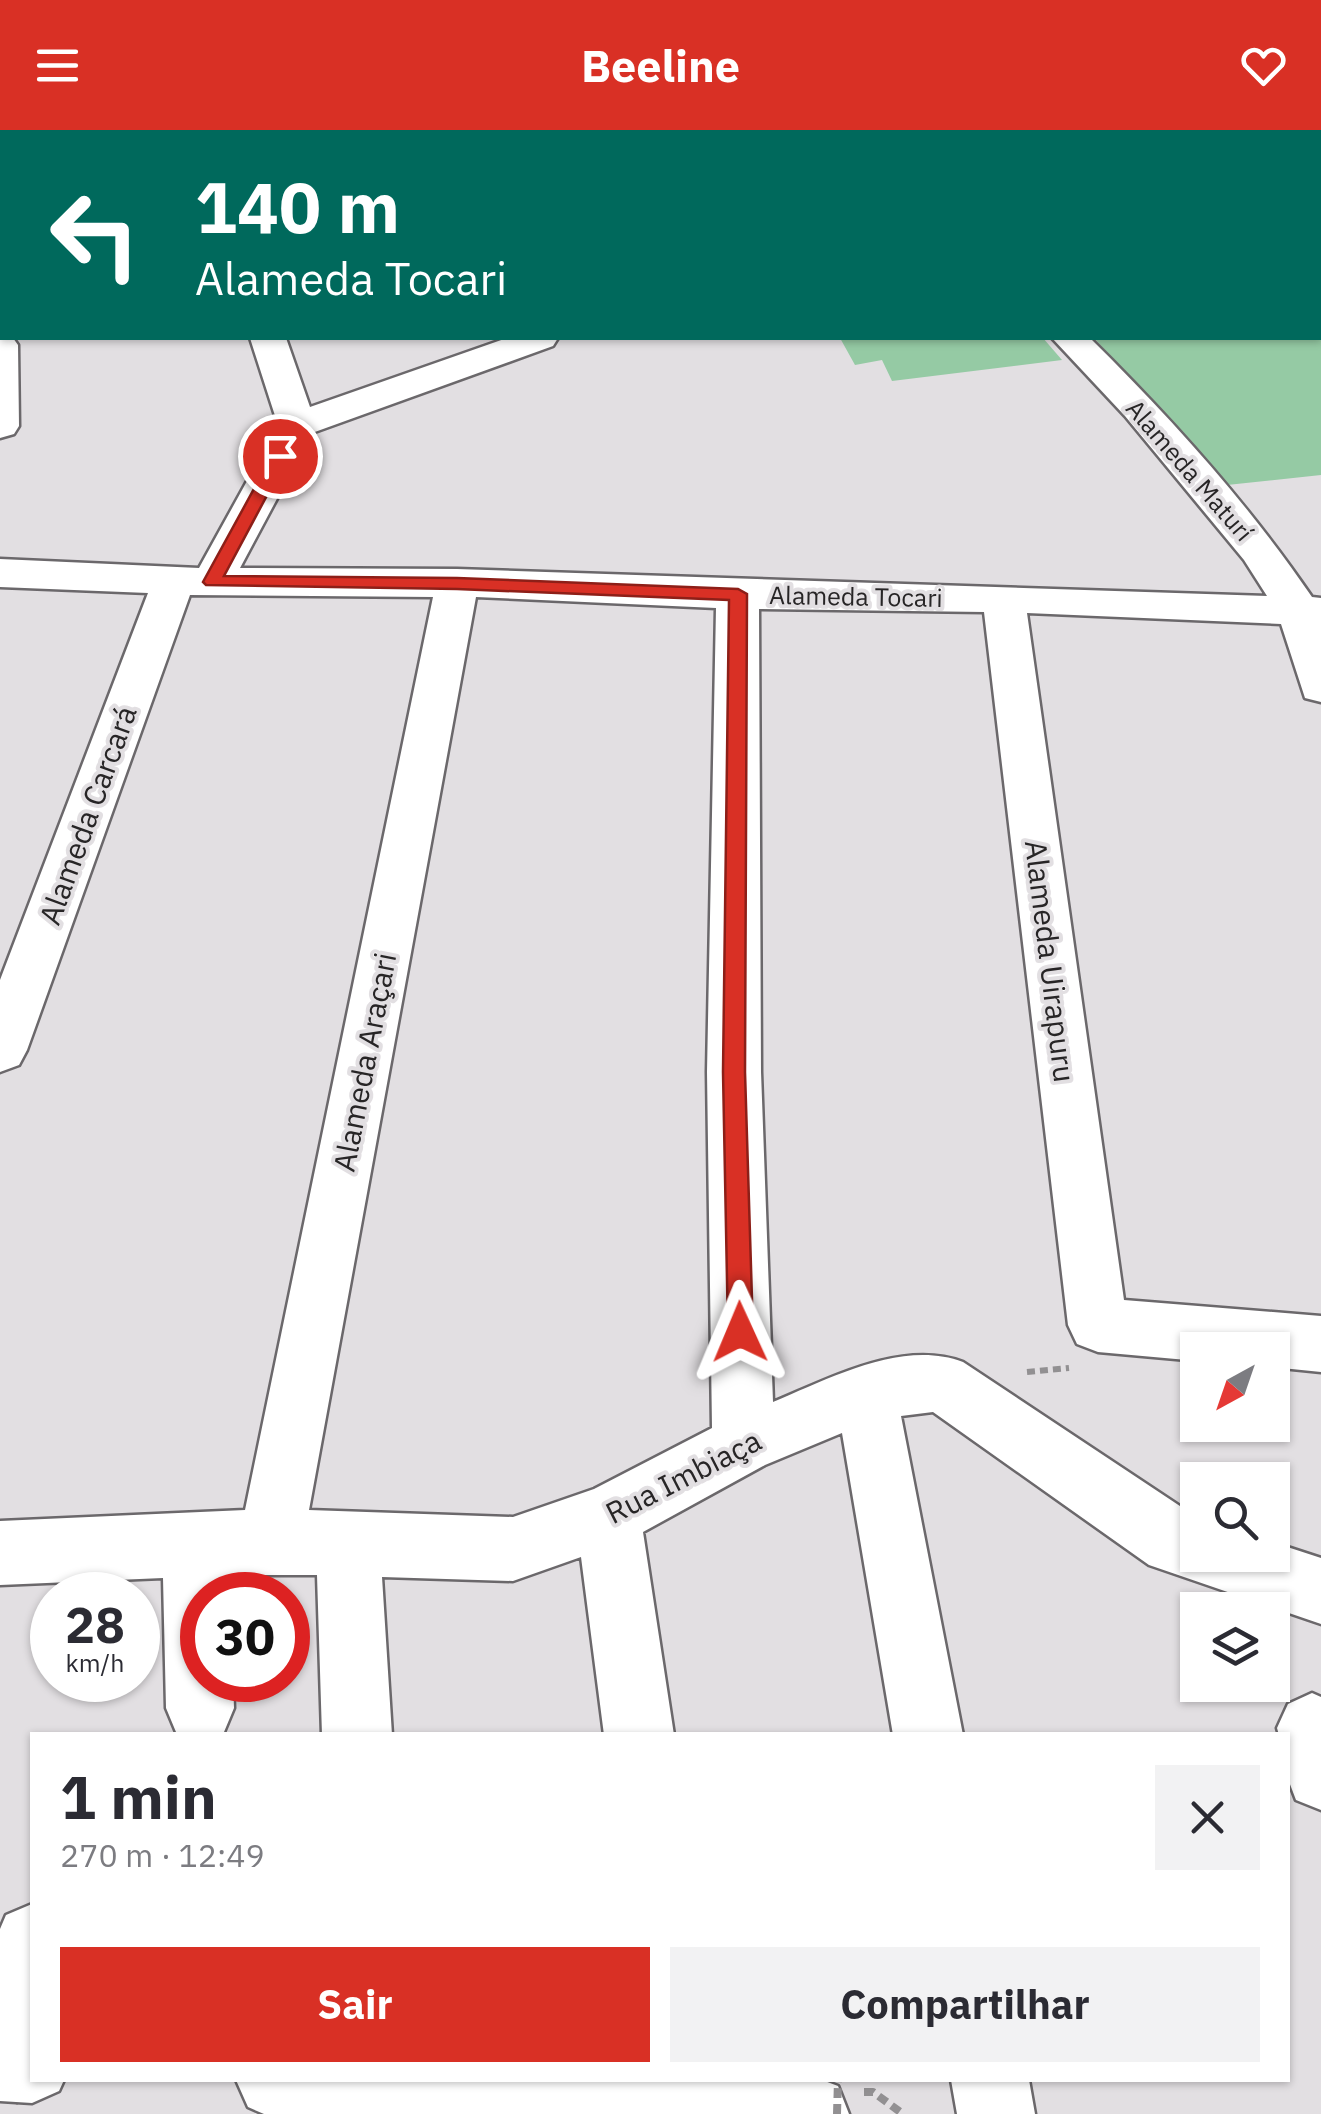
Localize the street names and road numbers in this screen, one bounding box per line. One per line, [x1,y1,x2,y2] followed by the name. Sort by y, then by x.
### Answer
[1119,392,1261,548] street label: Alameda Maturí
[769,578,943,614] street label: Alameda Tocari
[29,700,145,930] street label: Alameda Carcará
[1017,838,1085,1084] street label: Alameda Uirapuru
[324,949,404,1175] street label: Alameda Araçari
[599,1420,767,1532] street label: Rua Imbiaça

